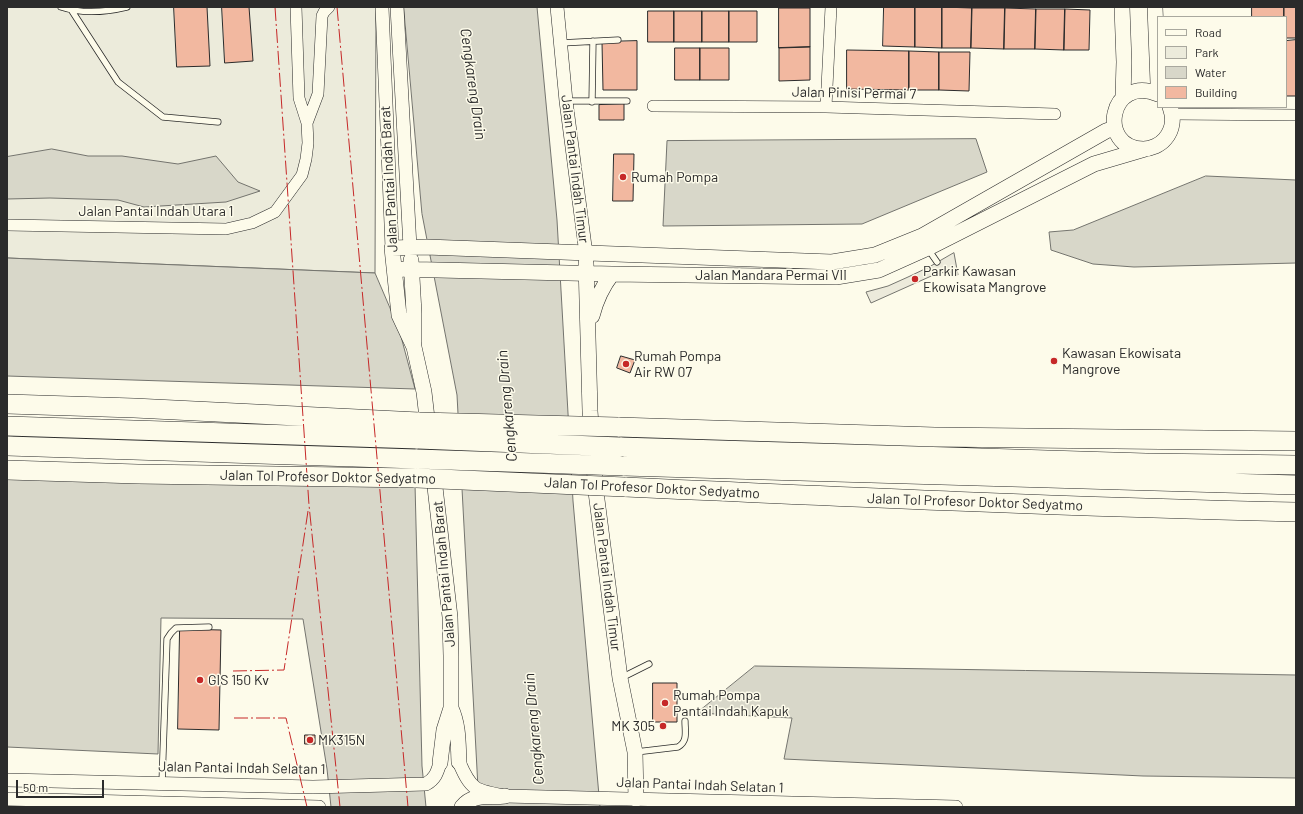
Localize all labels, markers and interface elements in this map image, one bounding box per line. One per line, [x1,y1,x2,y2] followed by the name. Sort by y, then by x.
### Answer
[1157,16,1287,108] legend
[1195,25,1222,39] text: Road
[456,27,490,141] water label: Cengkareng Drain
[1195,45,1219,59] text: Park
[1195,65,1226,79] text: Water
[792,84,916,102] street label: Jalan Pinisi Permai 7
[1195,85,1237,99] text: Building
[558,94,592,244] street label: Jalan Pantai Indah Timur
[377,105,401,253] street label: Jalan Pantai Indah Barat
[631,169,718,185] place label: Rumah Pompa
[618,172,628,182] marker: Rumah Pompa
[79,203,233,219] street label: Jalan Pantai Indah Utara 1
[923,263,1047,296] place label: Parkir Kawasan Ekowisata Mangrove
[695,267,847,283] street label: Jalan Mandara Permai VII
[910,274,920,284] marker: Parkir Kawasan Ekowisata Mangrove
[1062,345,1181,378] place label: Kawasan Ekowisata Mangrove
[634,348,721,380] place label: Rumah Pompa Air RW 07
[493,349,521,463] water label: Cengkareng Drain
[1049,356,1059,366] marker: Kawasan Ekowisata Mangrove
[621,359,631,369] marker: Rumah Pompa Air RW 07
[220,467,436,487] street label: Jalan Tol Profesor Doktor Sedyatmo
[544,474,760,502] street label: Jalan Tol Profesor Doktor Sedyatmo
[867,490,1083,514] street label: Jalan Tol Profesor Doktor Sedyatmo
[429,500,459,648] street label: Jalan Pantai Indah Barat
[590,502,624,652] street label: Jalan Pantai Indah Timur
[208,672,269,688] place label: GIS 150 Kv
[520,672,548,786] water label: Cengkareng Drain
[195,675,205,685] marker: GIS 150 Kv
[673,687,789,720] place label: Rumah Pompa Pantai Indah Kapuk
[660,698,670,708] marker: Rumah Pompa Pantai Indah Kapuk
[611,718,655,734] place label: MK 305
[658,721,668,731] marker: MK 305
[318,732,365,748] place label: MK315N
[305,735,315,745] marker: MK315N
[158,758,326,778] street label: Jalan Pantai Indah Selatan 1
[18,772,106,798] scale bar
[616,774,784,796] street label: Jalan Pantai Indah Selatan 1
[23,780,48,794] text: 50 m

